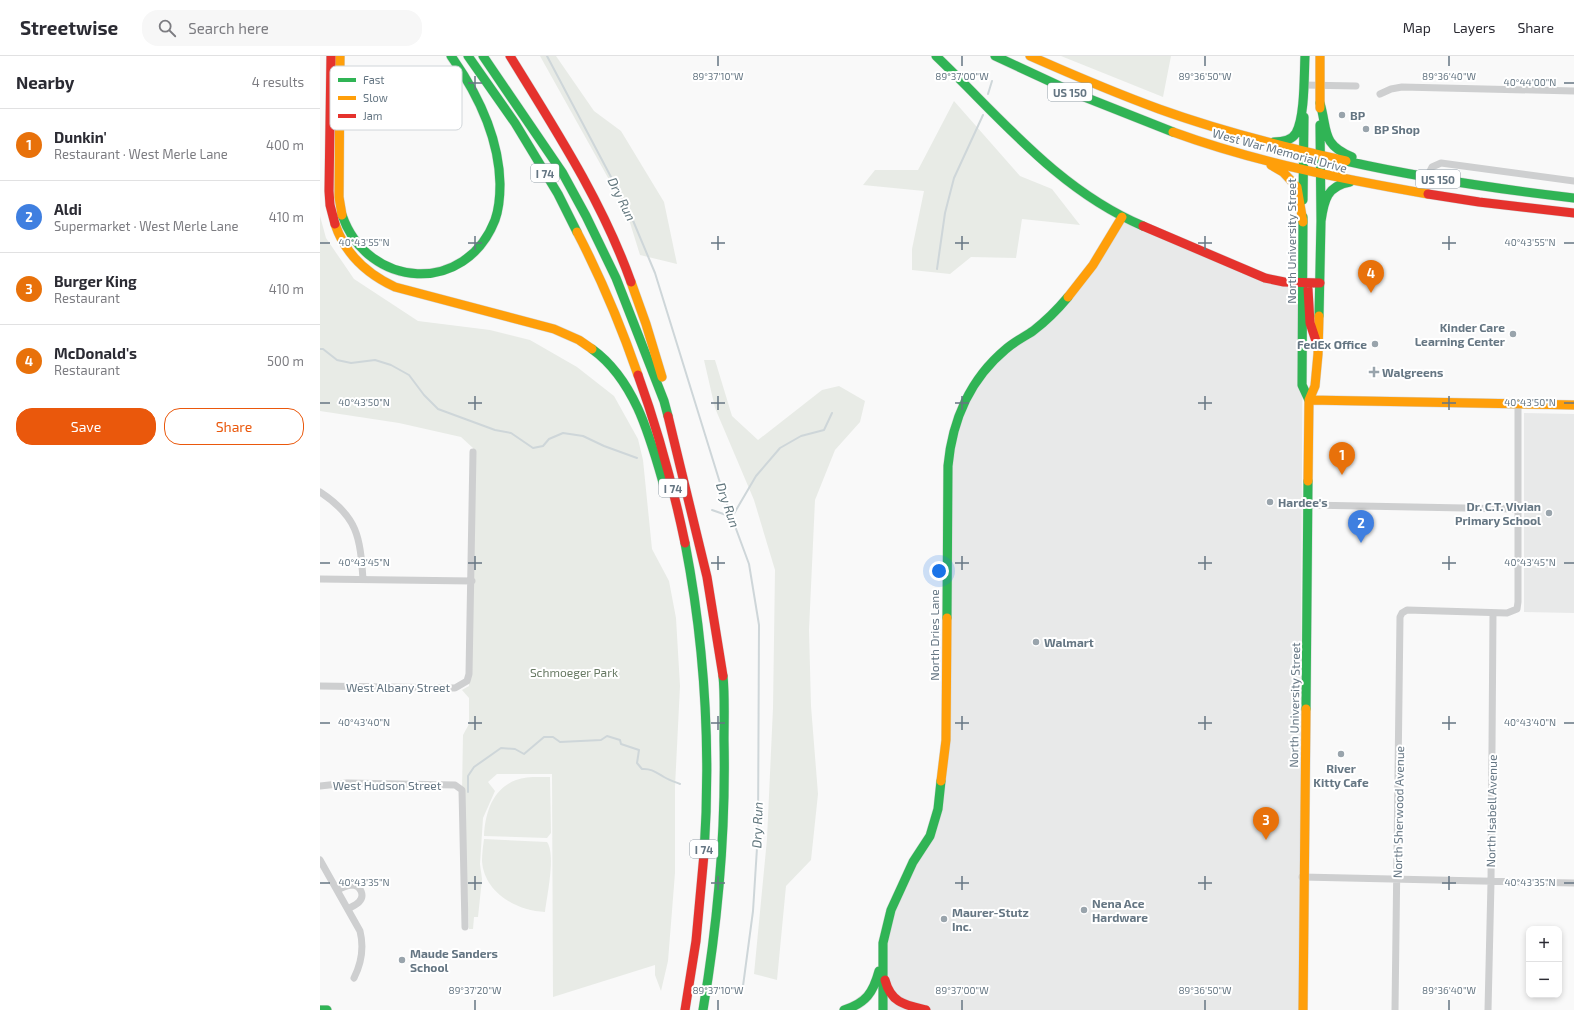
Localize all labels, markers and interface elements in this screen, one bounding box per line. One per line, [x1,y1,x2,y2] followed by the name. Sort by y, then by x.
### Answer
[142,10,422,46] search box
[20,16,118,39] text: Streetwise
[156,17,178,39] icon: search
[188,19,269,37] text: Search here
[1403,19,1431,36] text: Map
[1453,19,1495,36] text: Layers
[1517,19,1554,36] text: Share
[330,66,462,130] legend
[692,70,744,82] text: 89°37'10"W
[935,70,989,82] text: 89°37'00"W
[1178,70,1232,82] text: 89°36'50"W
[1422,70,1476,82] text: 89°36'40"W
[16,72,74,92] text: Nearby
[363,73,385,86] text: Fast
[252,74,304,90] text: 4 results
[1504,76,1556,88] text: 40°44'00"N
[1048,83,1092,101] road number: US 150
[363,91,388,104] text: Slow
[1350,108,1366,122] place label: BP
[363,109,382,122] text: Jam
[1337,110,1347,120] marker: BP
[1374,122,1420,136] place label: BP Shop
[1361,124,1371,134] marker: BP Shop
[1211,125,1349,175] street label: West War Memorial Drive
[54,128,107,146] text: Dunkin'
[26,137,32,153] text: 1
[266,137,304,153] text: 400 m
[54,146,228,162] text: Restaurant · West Merle Lane
[531,164,559,182] road number: I 74
[1416,170,1460,188] road number: US 150
[605,175,639,223] water label: Dry Run
[1284,178,1298,304] street label: North University Street
[54,200,82,218] text: Aldi
[25,209,33,225] text: 2
[269,209,304,225] text: 410 m
[54,218,238,234] text: Supermarket · West Merle Lane
[339,236,389,248] text: 40°43'55"N
[1505,236,1555,248] text: 40°43'55"N
[1358,260,1384,293] pin: 4
[54,272,137,290] text: Burger King
[25,281,33,297] text: 3
[269,281,304,297] text: 410 m
[54,290,120,306] text: Restaurant
[1415,320,1505,348] place label: Kinder Care Learning Center
[1508,329,1518,339] marker: Kinder Care Learning Center
[1297,337,1367,351] place label: FedEx Office
[1370,339,1380,349] marker: FedEx Office
[54,344,137,362] text: McDonald's
[25,353,33,369] text: 4
[267,353,304,369] text: 500 m
[54,362,120,378] text: Restaurant
[1382,365,1443,379] place label: Walgreens
[1369,367,1379,377] marker: Walgreens
[338,396,390,408] text: 40°43'50"N
[1504,396,1556,408] text: 40°43'50"N
[16,408,156,445] button: Save
[164,408,304,445] button: Share
[1329,442,1355,475] pin: 1
[659,479,687,497] road number: I 74
[713,480,743,530] water label: Dry Run
[1278,495,1328,509] place label: Hardee's
[1265,497,1275,507] marker: Hardee's
[1455,499,1541,528] place label: Dr. C.T. Vivian Primary School
[1544,508,1554,518] marker: Dr. C.T. Vivian Primary School
[1348,510,1374,543] pin: 2
[338,556,390,568] text: 40°43'45"N
[1504,556,1556,568] text: 40°43'45"N
[929,561,949,581] your location
[927,589,941,681] street label: North Dries Lane
[1044,635,1094,649] place label: Walmart
[1031,637,1041,647] marker: Walmart
[1286,642,1302,768] street label: North University Street
[530,665,618,679] park label: Schmoeger Park
[346,680,451,694] street label: West Albany Street
[338,716,390,728] text: 40°43'40"N
[1504,716,1556,728] text: 40°43'40"N
[1390,746,1406,878] street label: North Sherwood Avenue
[1336,749,1346,759] marker: River Kitty Cafe
[1483,754,1499,868] street label: North Isabell Avenue
[1313,761,1369,790] place label: River Kitty Cafe
[333,778,442,792] street label: West Hudson Street
[748,801,766,849] water label: Dry Run
[1253,807,1279,840] pin: 3
[690,840,718,858] road number: I 74
[338,876,390,888] text: 40°43'35"N
[1504,876,1556,888] text: 40°43'35"N
[1092,896,1148,924] place label: Nena Ace Hardware
[952,905,1029,933] place label: Maurer-Stutz Inc.
[1079,905,1089,915] marker: Nena Ace Hardware
[939,914,949,924] marker: Maurer-Stutz Inc.
[1526,926,1562,998] map controls
[1526,926,1562,962] button: +
[410,946,498,974] place label: Maude Sanders School
[397,955,407,965] marker: Maude Sanders School
[1526,962,1562,998] button: −
[449,984,502,996] text: 89°37'20"W
[692,984,744,996] text: 89°37'10"W
[935,984,989,996] text: 89°37'00"W
[1178,984,1232,996] text: 89°36'50"W
[1422,984,1476,996] text: 89°36'40"W

